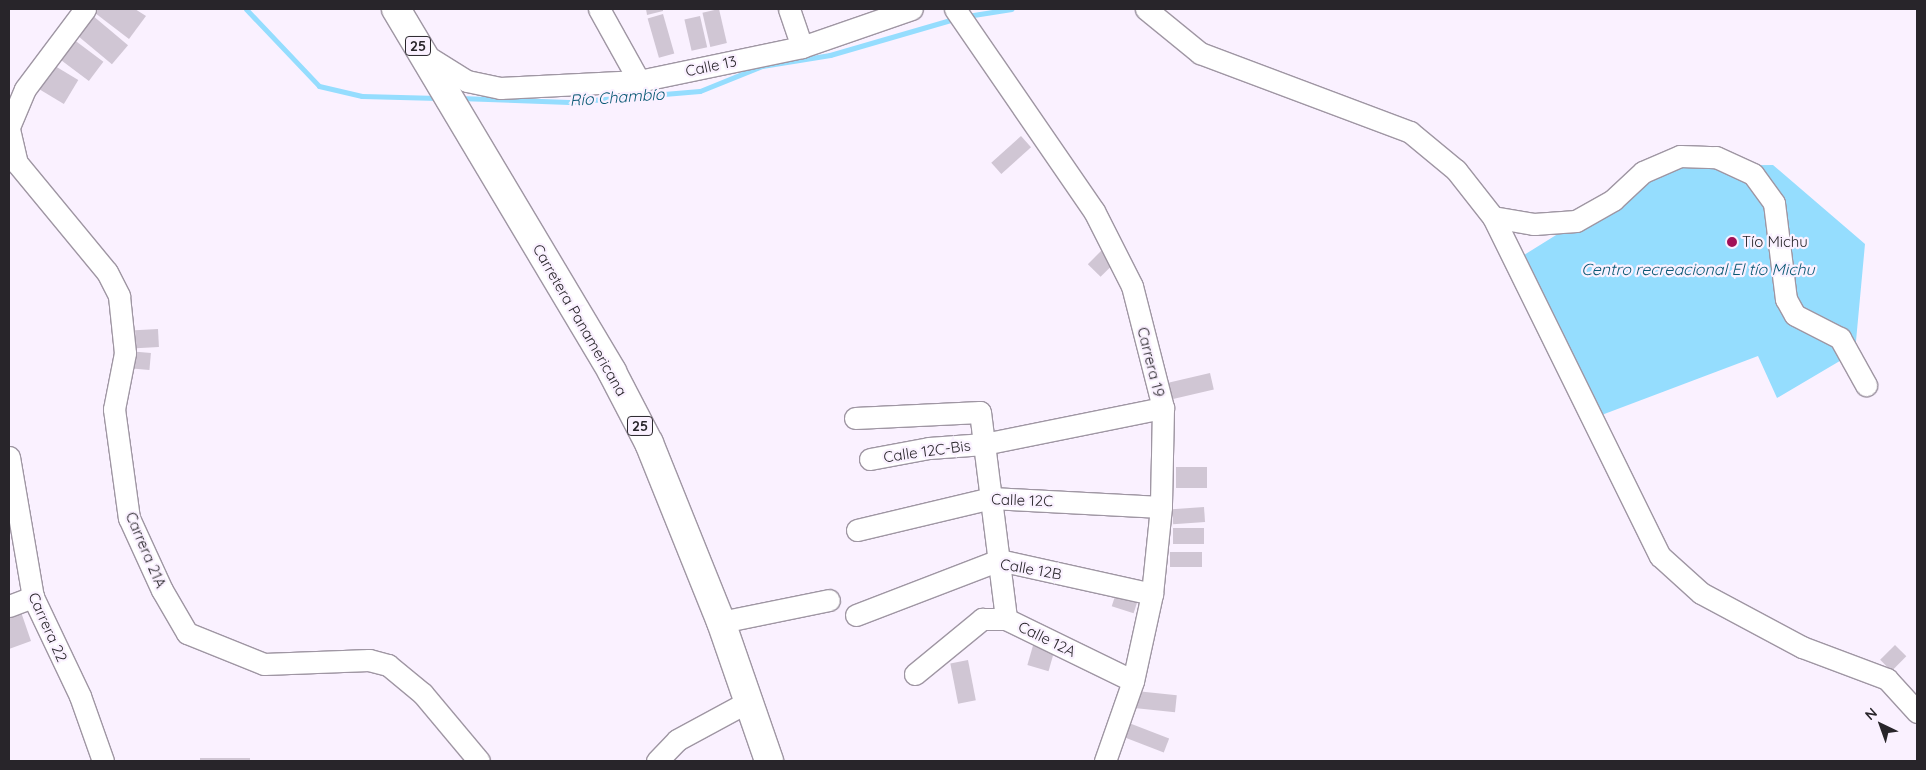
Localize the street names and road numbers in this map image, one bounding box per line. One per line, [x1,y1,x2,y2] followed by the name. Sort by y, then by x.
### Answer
[404,34,432,58] road number: 25
[684,52,738,80] street label: Calle 13
[529,241,631,399] street label: Carretera Panamericana
[1134,325,1168,399] street label: Carrera 19
[626,414,654,438] road number: 25
[882,436,972,466] street label: Calle 12C-Bis
[991,490,1053,510] street label: Calle 12C
[122,509,170,591] street label: Carrera 21A
[999,555,1063,583] street label: Calle 12B
[25,590,71,664] street label: Carrera 22
[1015,617,1079,661] street label: Calle 12A

